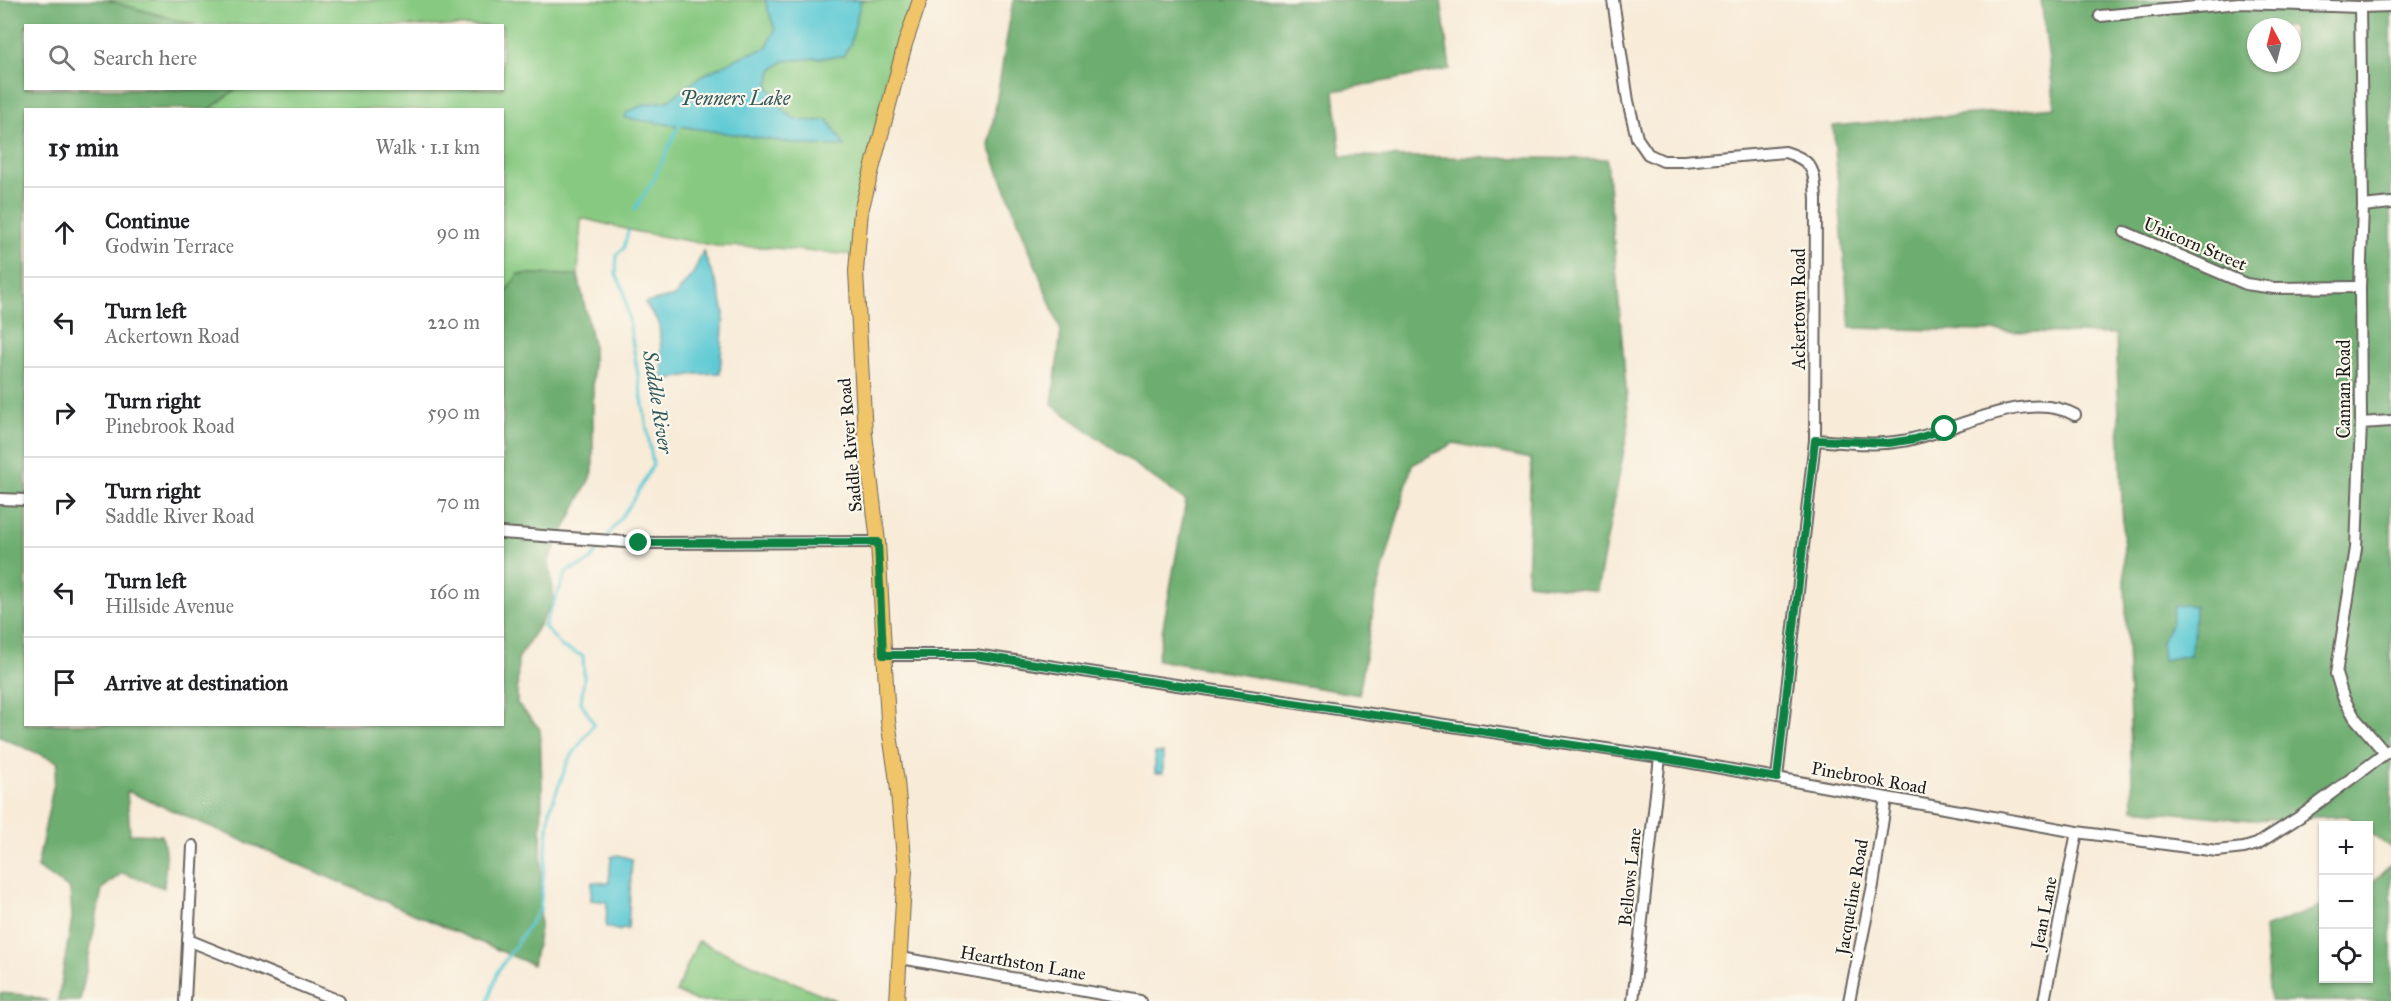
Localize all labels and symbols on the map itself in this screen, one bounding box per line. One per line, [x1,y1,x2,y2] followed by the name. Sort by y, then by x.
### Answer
[2247,18,2301,72] north arrow
[680,86,791,110] water label: Penners Lake
[2140,212,2251,276] street label: Unicorn Street
[1788,248,1810,371] street label: Ackertown Road
[2333,340,2355,438] street label: Cannan Road
[638,348,678,457] water label: Saddle River
[833,377,867,513] street label: Saddle River Road
[1931,415,1957,441] route start
[625,529,651,555] route end
[1810,757,1928,799] street label: Pinebrook Road
[1614,827,1646,927] street label: Bellows Lane
[1831,837,1874,959] street label: Jacqueline Road
[2026,875,2063,953] street label: Jean Lane
[958,941,1088,985] street label: Hearthston Lane

